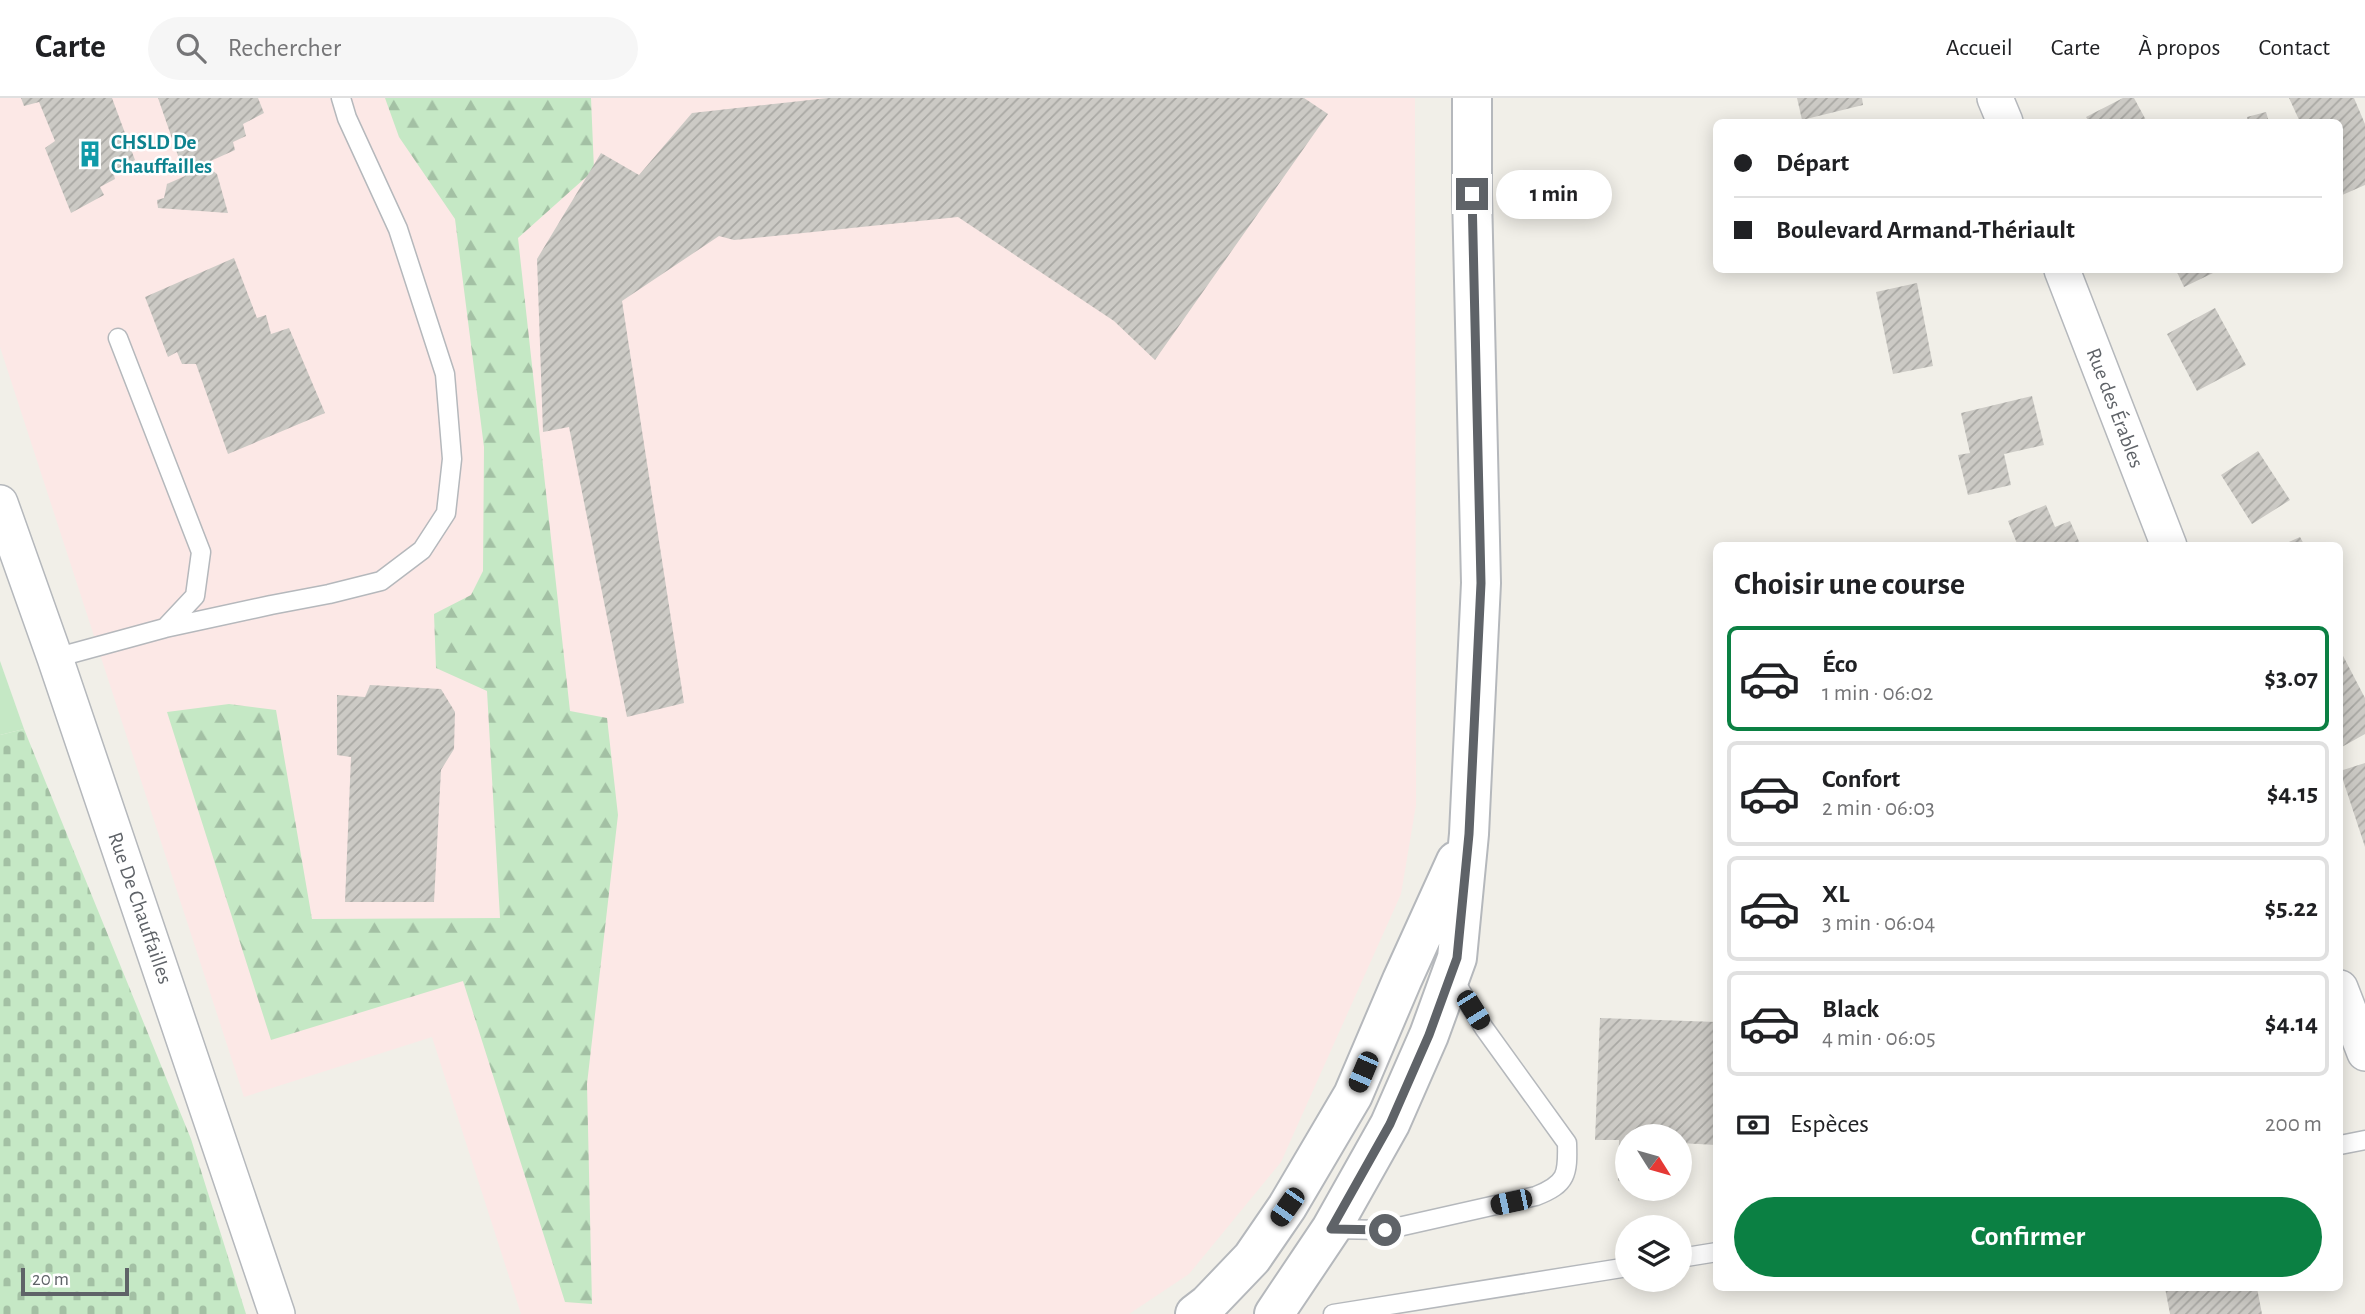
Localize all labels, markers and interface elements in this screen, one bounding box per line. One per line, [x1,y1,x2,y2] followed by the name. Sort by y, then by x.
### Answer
[148,17,638,80] search box
[172,29,210,67] icon: search
[35,31,106,64] text: Carte
[228,35,341,61] text: Rechercher
[1946,36,2013,60] text: Accueil
[2051,36,2100,60] text: Carte
[2138,36,2220,60] text: À propos
[2258,36,2330,60] text: Contact
[111,132,212,177] place label: CHSLD De Chauffailles
[75,139,105,169] building icon: CHSLD De Chauffailles
[1776,150,1849,176] text: Départ
[1496,170,1612,218] callout: 1 min
[1456,178,1488,210] route end
[1530,183,1578,206] text: 1 min
[1776,217,2075,243] text: Boulevard Armand-Thériault
[2083,344,2149,471] street label: Rue des Érables
[1734,568,1965,600] text: Choisir une course
[1738,647,1801,710] icon: car
[1822,651,1858,677] text: Éco
[2264,665,2318,691] text: $3.07
[1822,682,1933,705] text: 1 min · 06:02
[1738,762,1801,825] icon: car
[1822,766,1900,792] text: Confort
[2267,780,2318,806] text: $4.15
[1822,797,1935,820] text: 2 min · 06:03
[104,829,176,987] street label: Rue De Chauffailles
[1738,877,1801,940] icon: car
[1822,881,1849,907] text: XL
[2265,895,2318,921] text: $5.22
[1822,912,1935,935] text: 3 min · 06:04
[1453,987,1494,1033] car
[1738,992,1801,1055] icon: car
[1822,996,1879,1022] text: Black
[2265,1010,2318,1036] text: $4.14
[1822,1027,1936,1050] text: 4 min · 06:05
[1346,1049,1381,1095] car
[1734,1106,1772,1144] icon: cash
[1790,1111,1869,1137] text: Espèces
[2265,1113,2322,1136] text: 200 m
[1615,1124,1692,1200] north arrow
[1615,1124,1692,1292] map controls
[1267,1184,1308,1230] car
[1489,1187,1534,1217] car
[1734,1197,2322,1277] button: Confirmer
[1369,1214,1401,1246] route start
[1615,1215,1692,1292] button: layers
[21,1265,130,1297] scale bar
[32,1270,69,1289] text: 20 m

